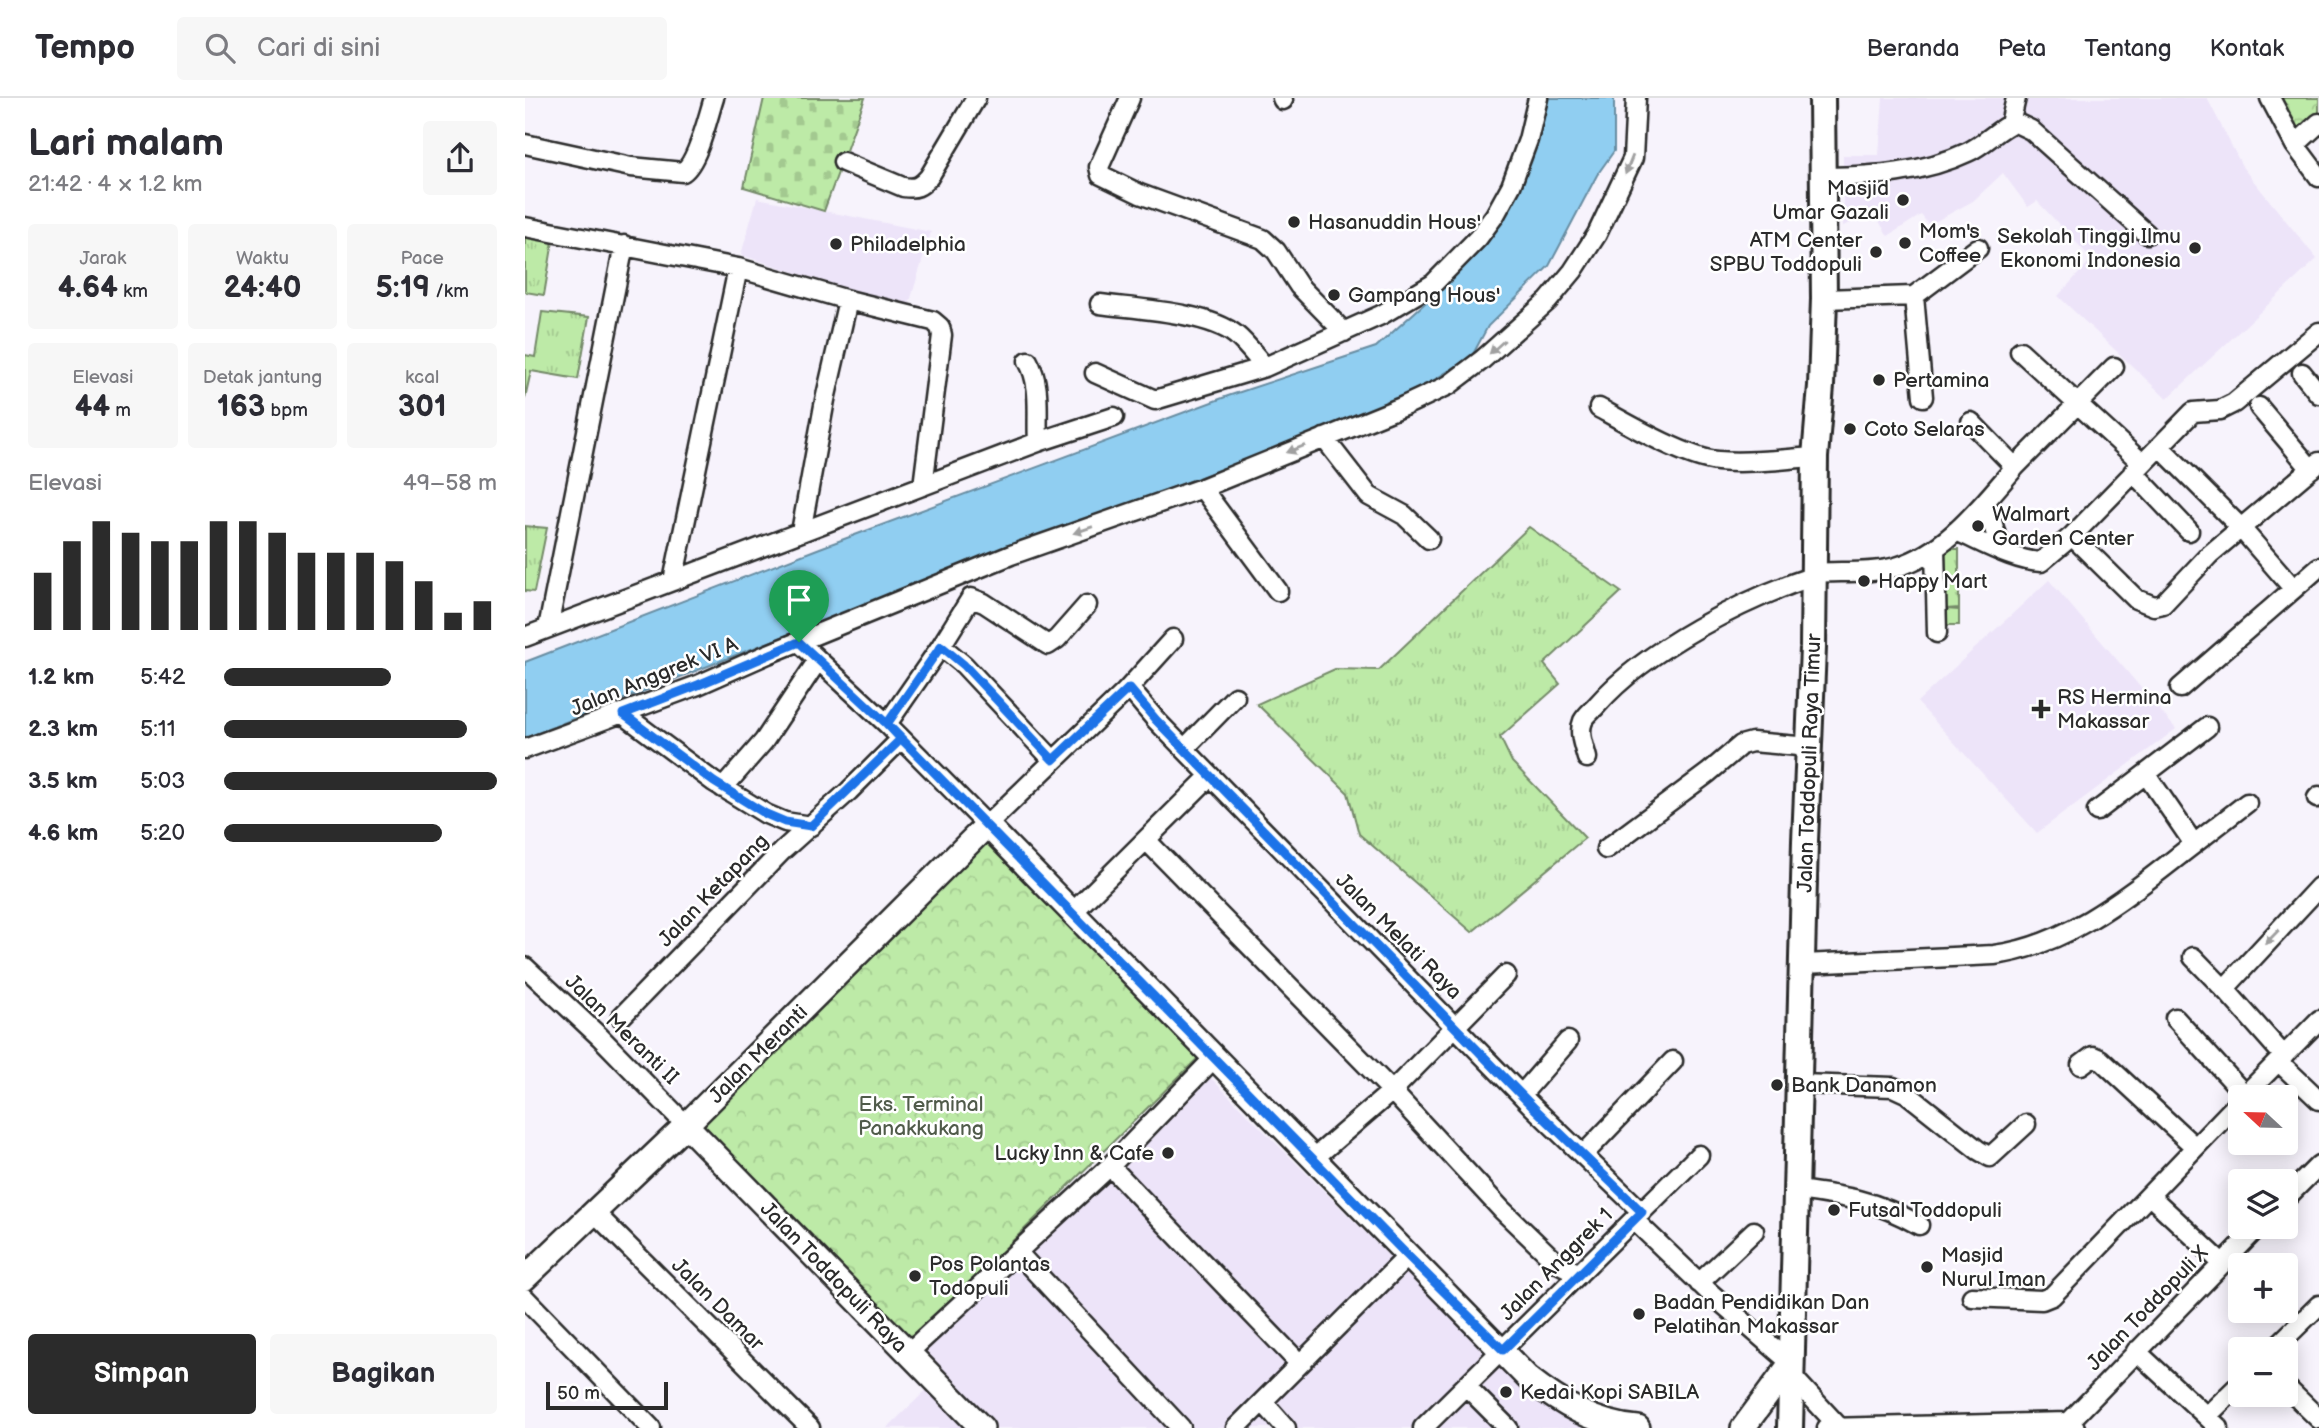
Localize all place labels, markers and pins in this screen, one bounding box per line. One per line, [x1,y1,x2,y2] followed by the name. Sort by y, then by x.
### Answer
[1772,176,1889,225] place label: Masjid Umar Gazali
[1895,192,1911,208] marker: Masjid Umar Gazali
[1308,210,1481,235] place label: Hasanuddin Hous'
[1286,214,1302,230] marker: Hasanuddin Hous'
[1919,219,1981,268] place label: Mom's Coffee
[1997,224,2181,273] place label: Sekolah Tinggi Ilmu Ekonomi Indonesia
[1710,228,1862,277] place label: ATM Center SPBU Toddopuli
[850,232,966,257] place label: Philadelphia
[1897,235,1913,251] marker: Mom's Coffee
[828,236,844,252] marker: Philadelphia
[2187,240,2203,256] marker: Sekolah Tinggi Ilmu Ekonomi Indonesia
[1868,244,1884,260] marker: ATM Center SPBU Toddopuli
[1348,283,1501,308] place label: Gampang Hous'
[1326,287,1342,303] marker: Gampang Hous'
[1893,368,1989,393] place label: Pertamina
[1871,372,1887,388] marker: Pertamina
[1864,417,1985,442] place label: Coto Selaras
[1842,421,1858,437] marker: Coto Selaras
[1992,502,2134,551] place label: Walmart Garden Center
[1970,518,1986,534] marker: Walmart Garden Center
[1878,569,1988,594] place label: Happy Mart
[769,570,829,642] pin
[1856,573,1872,589] marker: Happy Mart
[2057,685,2172,734] place label: RS Hermina Makassar
[2031,699,2051,719] marker: RS Hermina Makassar
[1791,1073,1937,1098] place label: Bank Danamon
[1769,1077,1785,1093] marker: Bank Danamon
[994,1141,1154,1166] place label: Lucky Inn & Cafe
[1160,1145,1176,1161] marker: Lucky Inn & Cafe
[1848,1198,2002,1223] place label: Futsal Toddopuli
[1826,1202,1842,1218] marker: Futsal Toddopuli
[1941,1243,2046,1292] place label: Masjid Nurul Iman
[929,1252,1050,1301] place label: Pos Polantas Todopuli
[1919,1259,1935,1275] marker: Masjid Nurul Iman
[907,1268,923,1284] marker: Pos Polantas Todopuli
[1653,1290,1869,1339] place label: Badan Pendidikan Dan Pelatihan Makassar
[1631,1306,1647,1322] marker: Badan Pendidikan Dan Pelatihan Makassar
[1520,1380,1699,1405] place label: Kedai Kopi SABILA
[1498,1384,1514,1400] marker: Kedai Kopi SABILA

